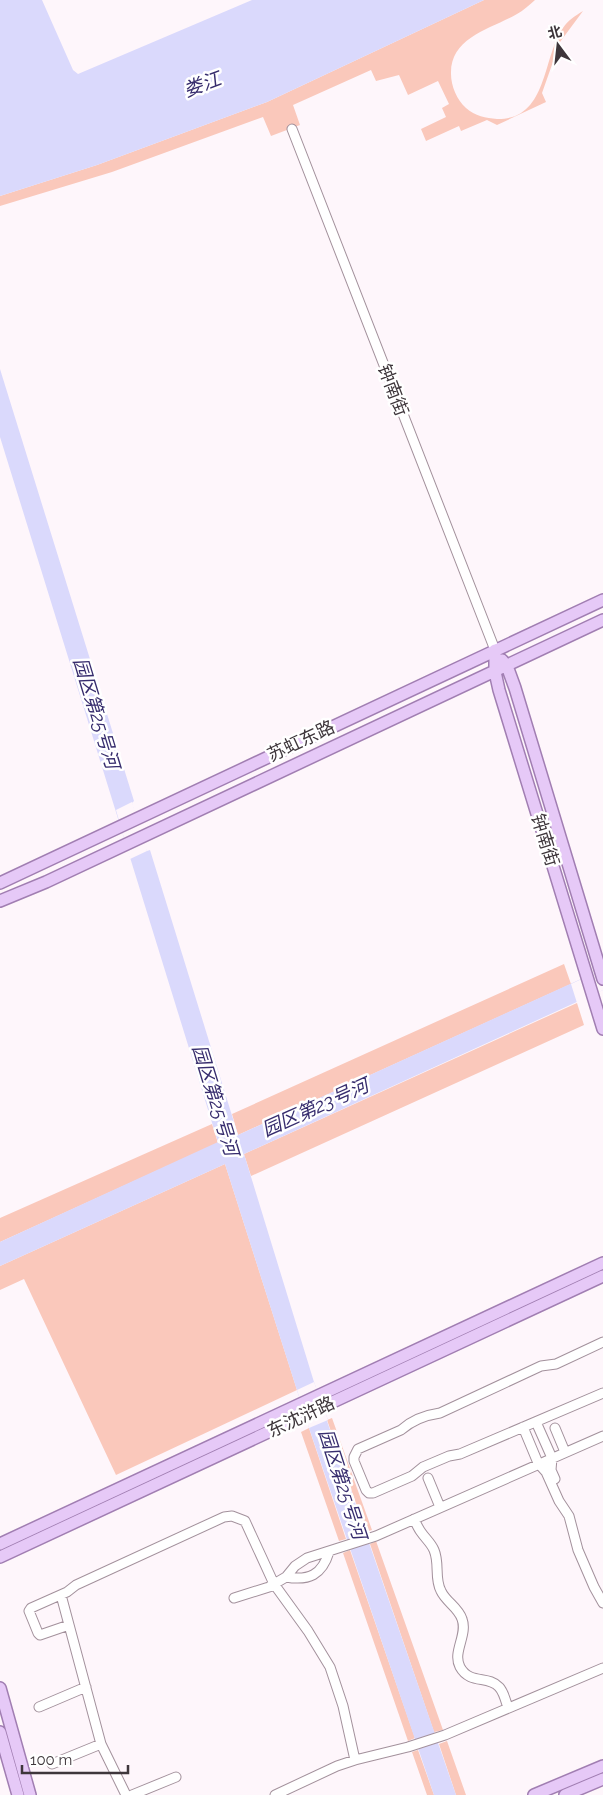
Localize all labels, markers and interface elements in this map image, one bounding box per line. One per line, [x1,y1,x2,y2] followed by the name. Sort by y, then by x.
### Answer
[533,20,583,70] north arrow
[546,23,563,42] text: 北
[180,66,225,101] water label: 娄江
[374,361,413,419] street label: 钟南街
[70,655,125,775] water label: 园区第25号河
[264,716,338,765] street label: 苏虹东路
[528,811,563,869] street label: 钟南街
[189,1042,244,1162] water label: 园区第25号河
[258,1072,375,1140] water label: 园区第23号河
[264,1392,338,1441] street label: 东沈浒路
[315,1426,372,1546] water label: 园区第25号河
[22,1742,129,1774] scale bar
[30,1751,72,1769] text: 100 m

